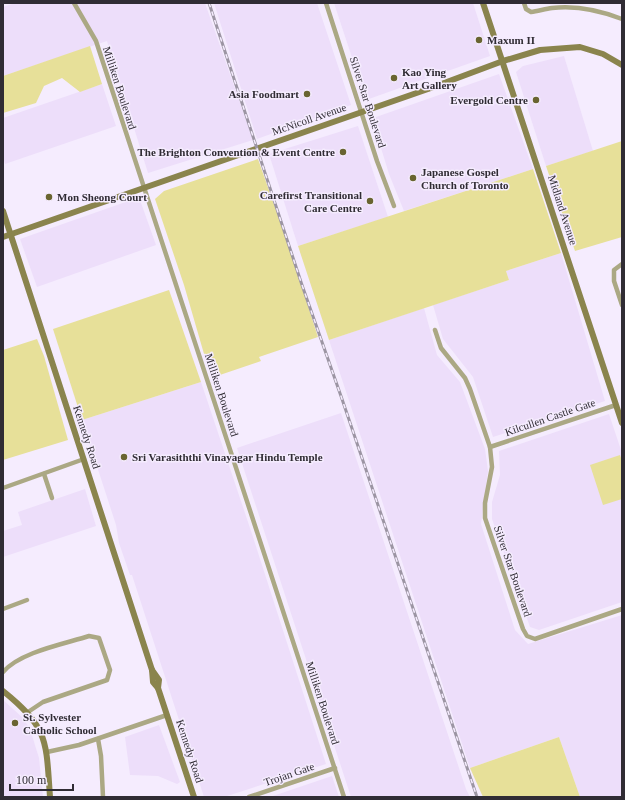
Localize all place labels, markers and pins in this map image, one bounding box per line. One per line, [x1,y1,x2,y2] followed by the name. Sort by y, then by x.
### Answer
[487,34,535,46] place label: Maxum II
[474,35,484,45] marker: Maxum II
[402,66,457,91] place label: Kao Ying Art Gallery
[389,73,399,83] marker: Kao Ying Art Gallery
[228,88,299,100] place label: Asia Foodmart
[302,89,312,99] marker: Asia Foodmart
[450,94,528,106] place label: Evergold Centre
[531,95,541,105] marker: Evergold Centre
[138,146,335,158] place label: The Brighton Convention & Event Centre
[338,147,348,157] marker: The Brighton Convention & Event Centre
[421,166,509,191] place label: Japanese Gospel Church of Toronto
[408,173,418,183] marker: Japanese Gospel Church of Toronto
[260,189,362,214] place label: Carefirst Transitional Care Centre
[57,191,147,203] place label: Mon Sheong Court
[44,192,54,202] marker: Mon Sheong Court
[365,196,375,206] marker: Carefirst Transitional Care Centre
[132,451,323,463] place label: Sri Varasiththi Vinayagar Hindu Temple
[119,452,129,462] marker: Sri Varasiththi Vinayagar Hindu Temple
[23,711,97,736] place label: St. Sylvester Catholic School
[10,718,20,728] marker: St. Sylvester Catholic School

